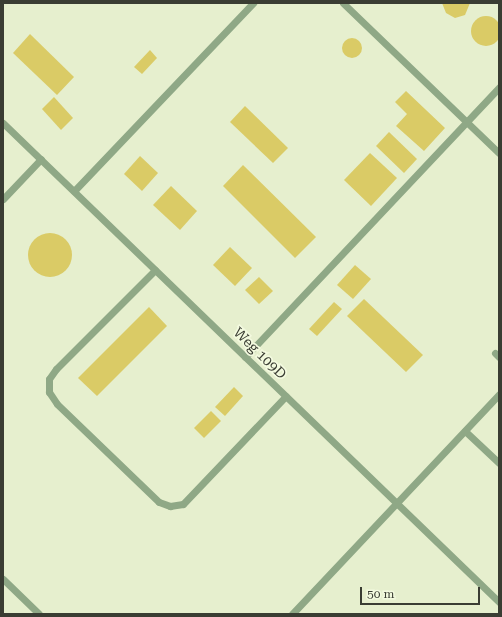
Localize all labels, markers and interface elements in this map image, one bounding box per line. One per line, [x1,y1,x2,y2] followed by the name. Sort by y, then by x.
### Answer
[230,324,290,382] street label: Weg 109D
[362,579,482,605] scale bar
[367,587,394,601] text: 50 m

